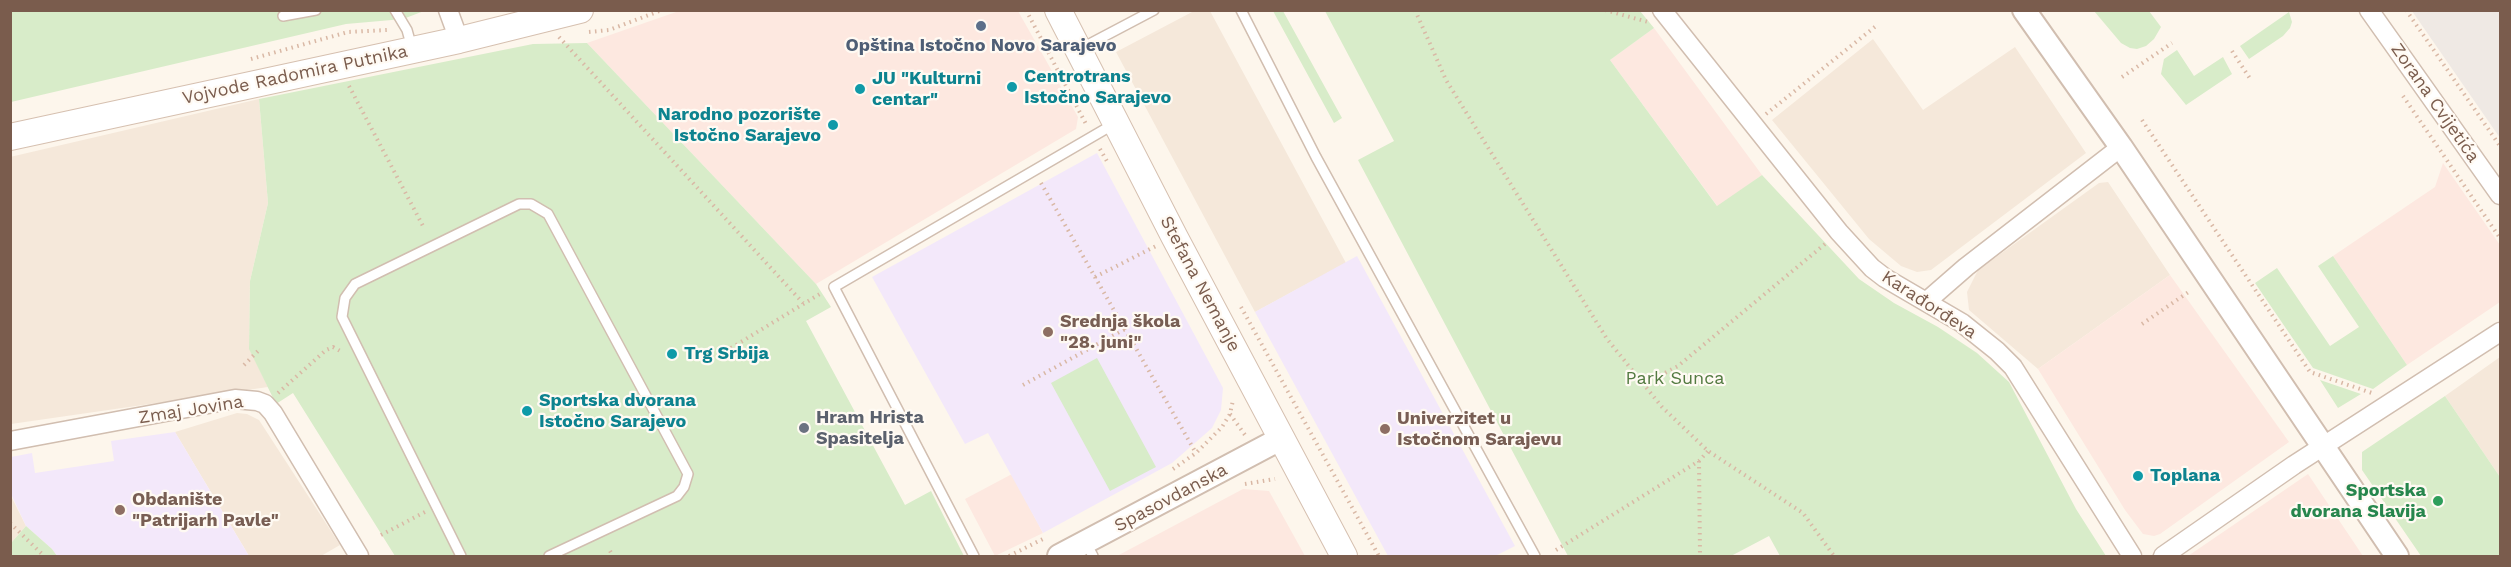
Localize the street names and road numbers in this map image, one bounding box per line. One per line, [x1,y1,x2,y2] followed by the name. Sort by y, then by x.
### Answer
[2386,39,2484,167] street label: Zorana Cvijetića
[180,41,410,109] street label: Vojvode Radomira Putnika
[1155,212,1245,356] street label: Stefana Nemanje
[1877,266,1981,344] street label: Karađorđeva
[137,391,245,429] street label: Zmaj Jovina
[1111,459,1231,537] street label: Spasovdanska

